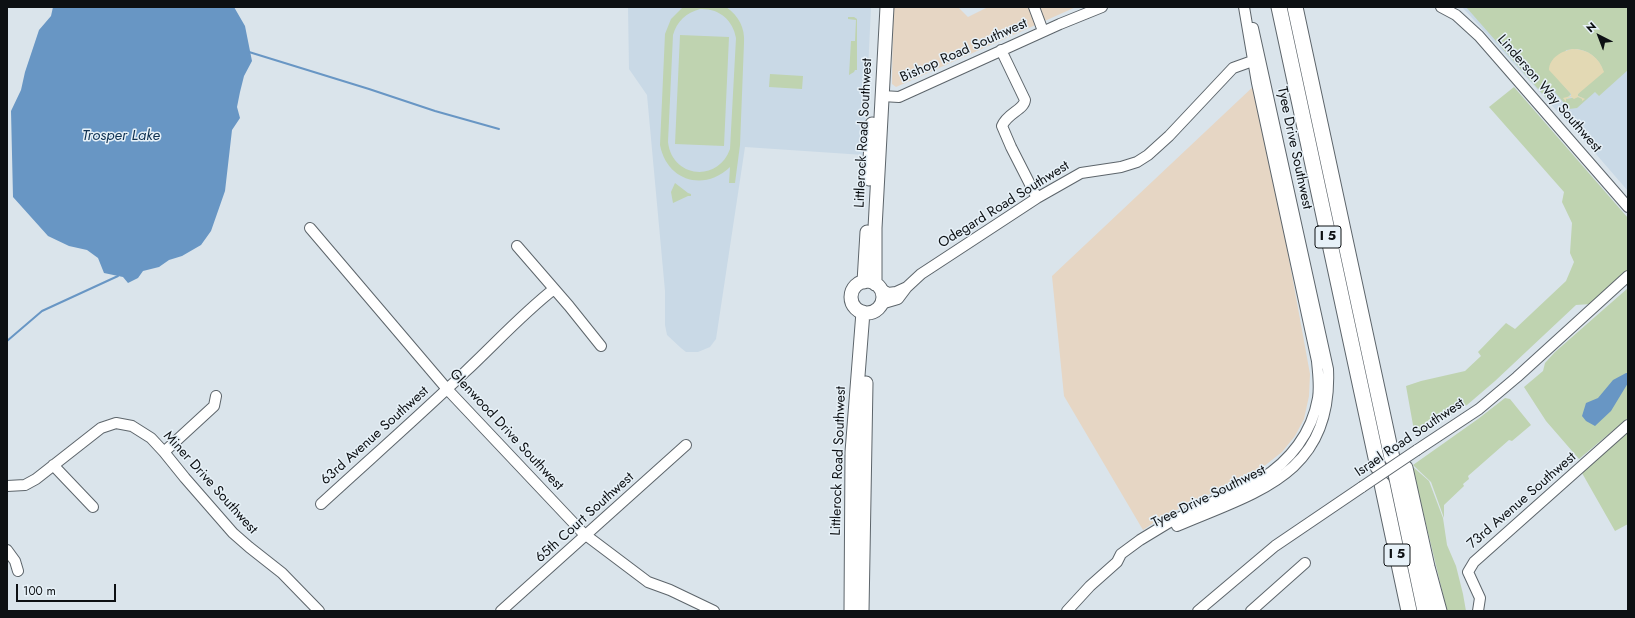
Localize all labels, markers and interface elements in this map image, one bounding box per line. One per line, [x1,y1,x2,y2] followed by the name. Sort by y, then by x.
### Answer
[898,15,1030,87] street label: Bishop Road Southwest
[1579,16,1619,56] north arrow
[1582,18,1600,36] text: N
[1493,32,1605,156] street label: Linderson Way Southwest
[852,58,876,208] street label: Littlerock Road Southwest
[1273,85,1315,211] street label: Tyee Drive Southwest
[82,127,160,145] water label: Trosper Lake
[935,158,1073,252] street label: Odegard Road Southwest
[1315,226,1341,248] road number: I 5
[445,366,567,494] street label: Glenwood Drive Southwest
[318,383,432,489] street label: 63rd Avenue Southwest
[828,386,850,536] street label: Littlerock Road Southwest
[1352,395,1468,481] street label: Israel Road Southwest
[159,428,261,538] street label: Miner Drive Southwest
[1464,449,1580,553] street label: 73rd Avenue Southwest
[1149,462,1269,532] street label: Tyee Drive Southwest
[532,469,638,567] street label: 65th Court Southwest
[1384,544,1410,566] road number: I 5
[18,576,118,602] scale bar
[23,582,56,600] text: 100 m

